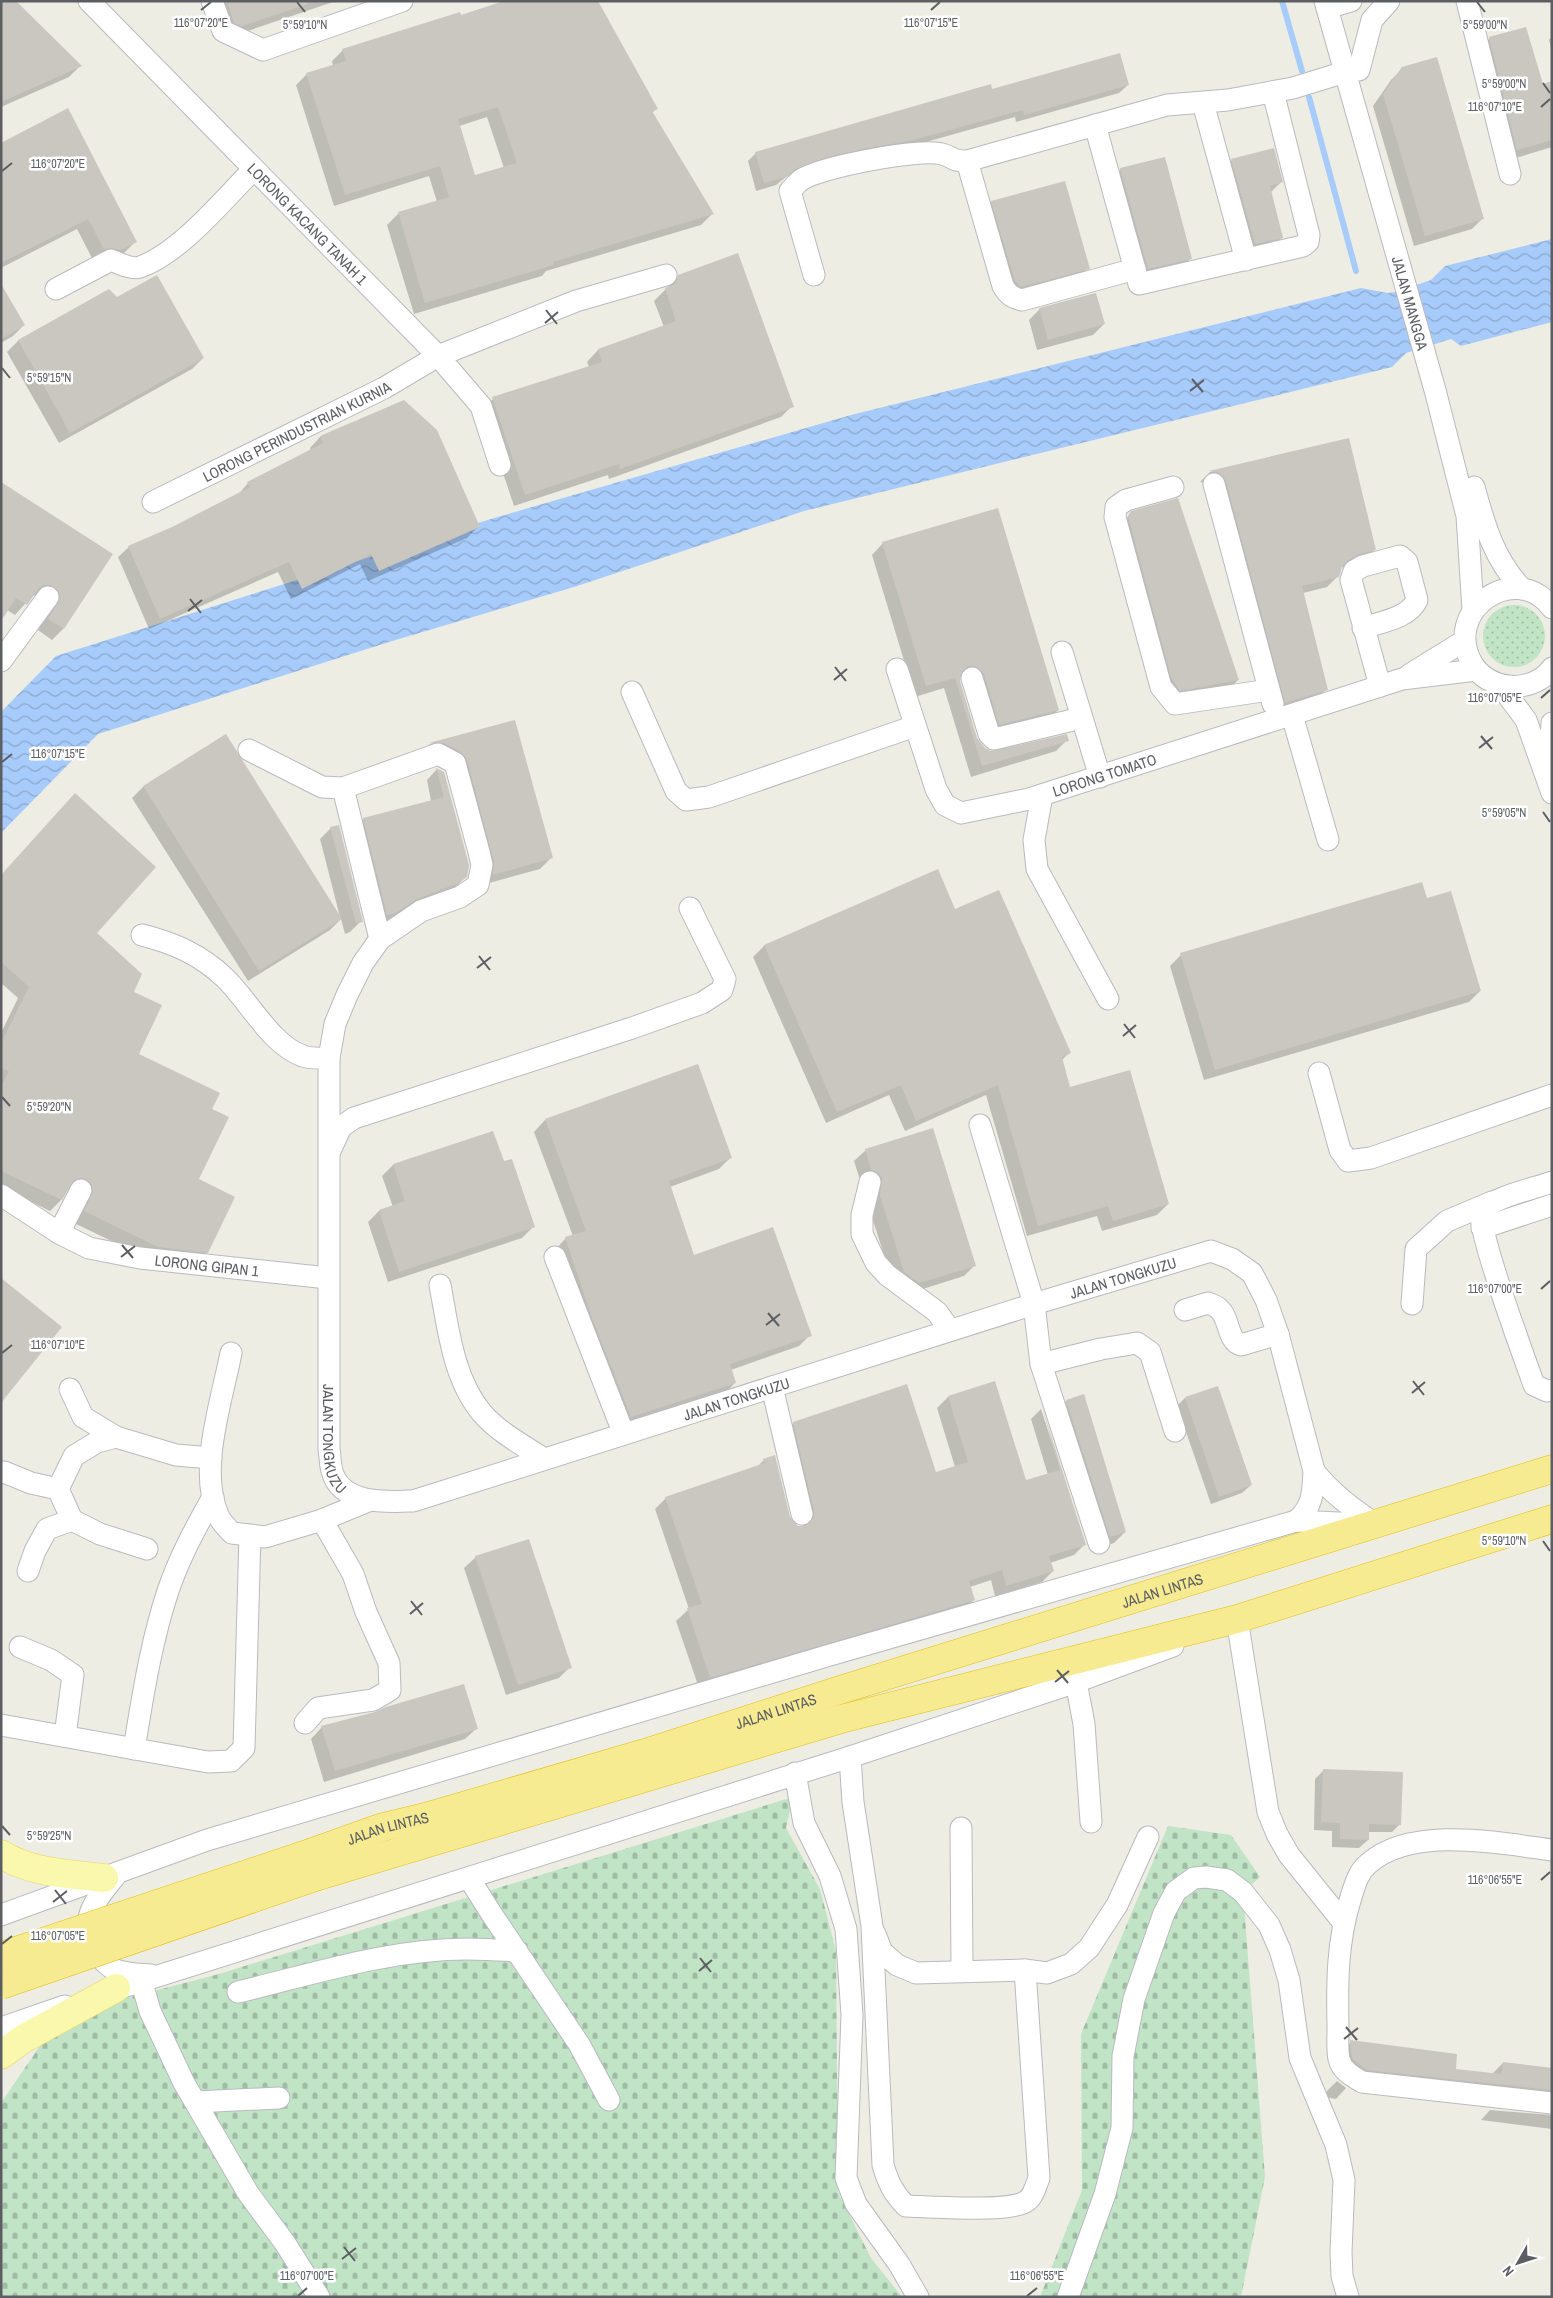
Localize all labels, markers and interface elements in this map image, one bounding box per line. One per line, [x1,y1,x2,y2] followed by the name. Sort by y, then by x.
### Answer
[174,15,228,31] text: 116°07'20"E
[904,15,958,31] text: 116°07'15"E
[283,17,327,33] text: 5°59'10"N
[1463,17,1507,33] text: 5°59'00"N
[1482,76,1526,92] text: 5°59'00"N
[1468,99,1522,115] text: 116°07'10"E
[31,156,85,172] text: 116°07'20"E
[243,158,373,289] street label: LORONG KACANG TANAH 1
[1387,254,1434,353] street label: JALAN MANGGA
[27,370,71,386] text: 5°59'15"N
[199,375,395,486] street label: LORONG PERINDUSTRIAN KURNIA
[1468,690,1522,706] text: 116°07'05"E
[31,746,85,762] text: 116°07'15"E
[1050,748,1159,801] street label: LORONG TOMATO
[1482,805,1526,821] text: 5°59'05"N
[27,1099,71,1115] text: 5°59'20"N
[154,1249,260,1281] street label: LORONG GIPAN 1
[1067,1251,1179,1303] street label: JALAN TONGKUZU
[1468,1281,1522,1297] text: 116°07'00"E
[31,1337,85,1353] text: 116°07'10"E
[681,1372,792,1425] street label: JALAN TONGKUZU
[319,1384,352,1498] street label: JALAN TONGKUZU
[1482,1533,1526,1549] text: 5°59'10"N
[1119,1567,1205,1612] street label: JALAN LINTAS
[733,1688,819,1734] street label: JALAN LINTAS
[344,1806,431,1849] street label: JALAN LINTAS
[27,1828,71,1844] text: 5°59'25"N
[1468,1872,1522,1888] text: 116°06'55"E
[31,1928,85,1944] text: 116°07'05"E
[1493,2238,1543,2288] north arrow
[1498,2262,1518,2280] text: N
[280,2268,334,2284] text: 116°07'00"E
[1010,2268,1064,2284] text: 116°06'55"E

